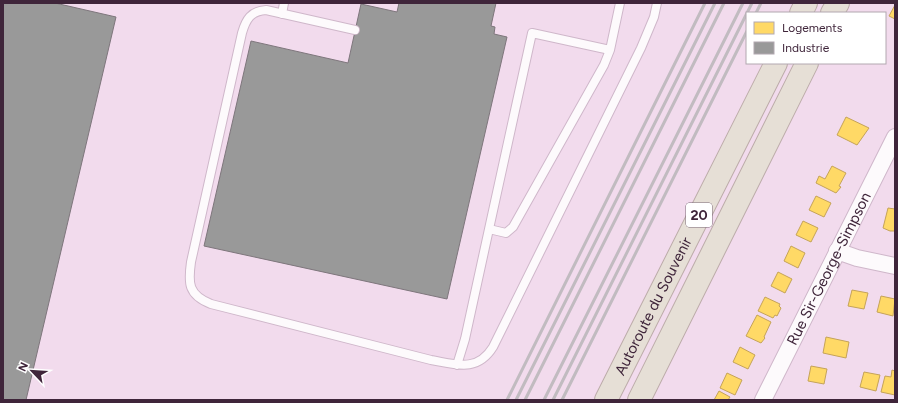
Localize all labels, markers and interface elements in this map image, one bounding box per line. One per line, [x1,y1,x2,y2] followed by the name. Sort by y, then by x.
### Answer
[746,12,886,64] legend
[782,21,843,35] text: Logements
[782,41,830,55] text: Industrie
[783,189,875,348] street label: Rue Sir-George-Simpson
[686,203,712,227] road number: 20
[611,234,696,378] street label: Autoroute du Souvenir
[12,351,52,391] north arrow
[16,360,31,374] text: N

